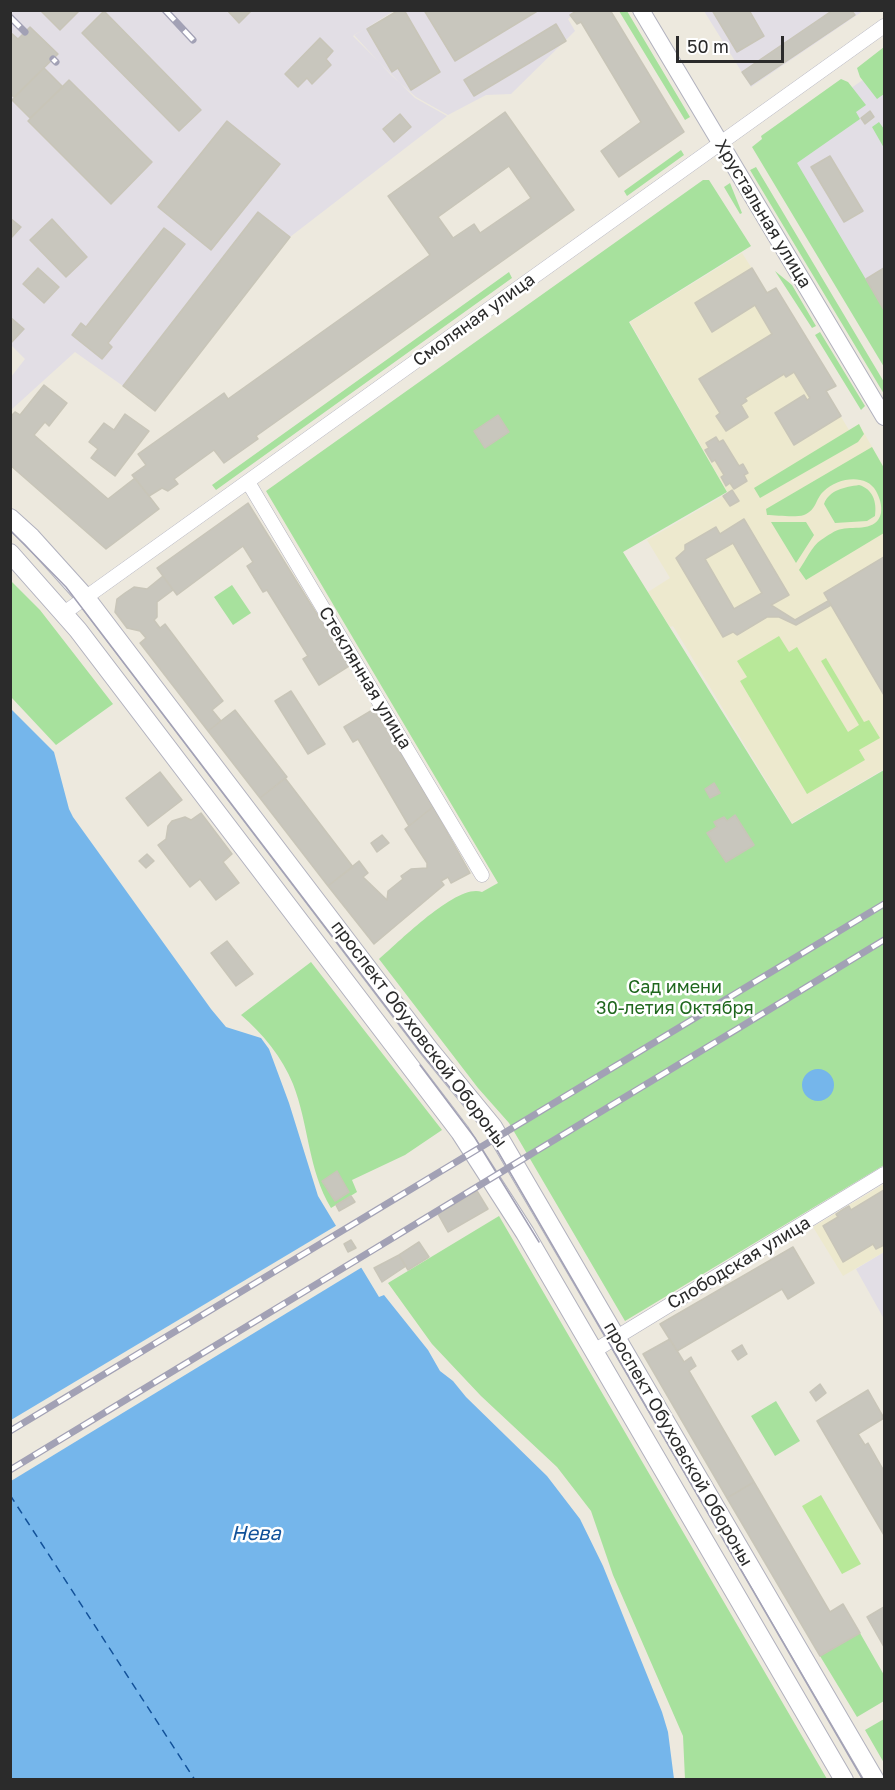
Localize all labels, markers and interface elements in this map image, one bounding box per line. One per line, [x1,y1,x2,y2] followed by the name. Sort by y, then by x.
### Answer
[679,24,787,62] scale bar
[687,35,729,57] text: 50 m
[710,136,816,292] street label: Хрустальная улица
[409,269,539,371] street label: Смоляная улица
[314,603,416,753] street label: Стеклянная улица
[327,916,511,1152] street label: проспект Обуховской Обороны
[596,976,754,1018] park label: Сад имени 30-летия Октября
[664,1212,814,1314] street label: Слободская улица
[599,1318,757,1570] street label: проспект Обуховской Обороны
[231,1522,281,1546] water label: Нева

